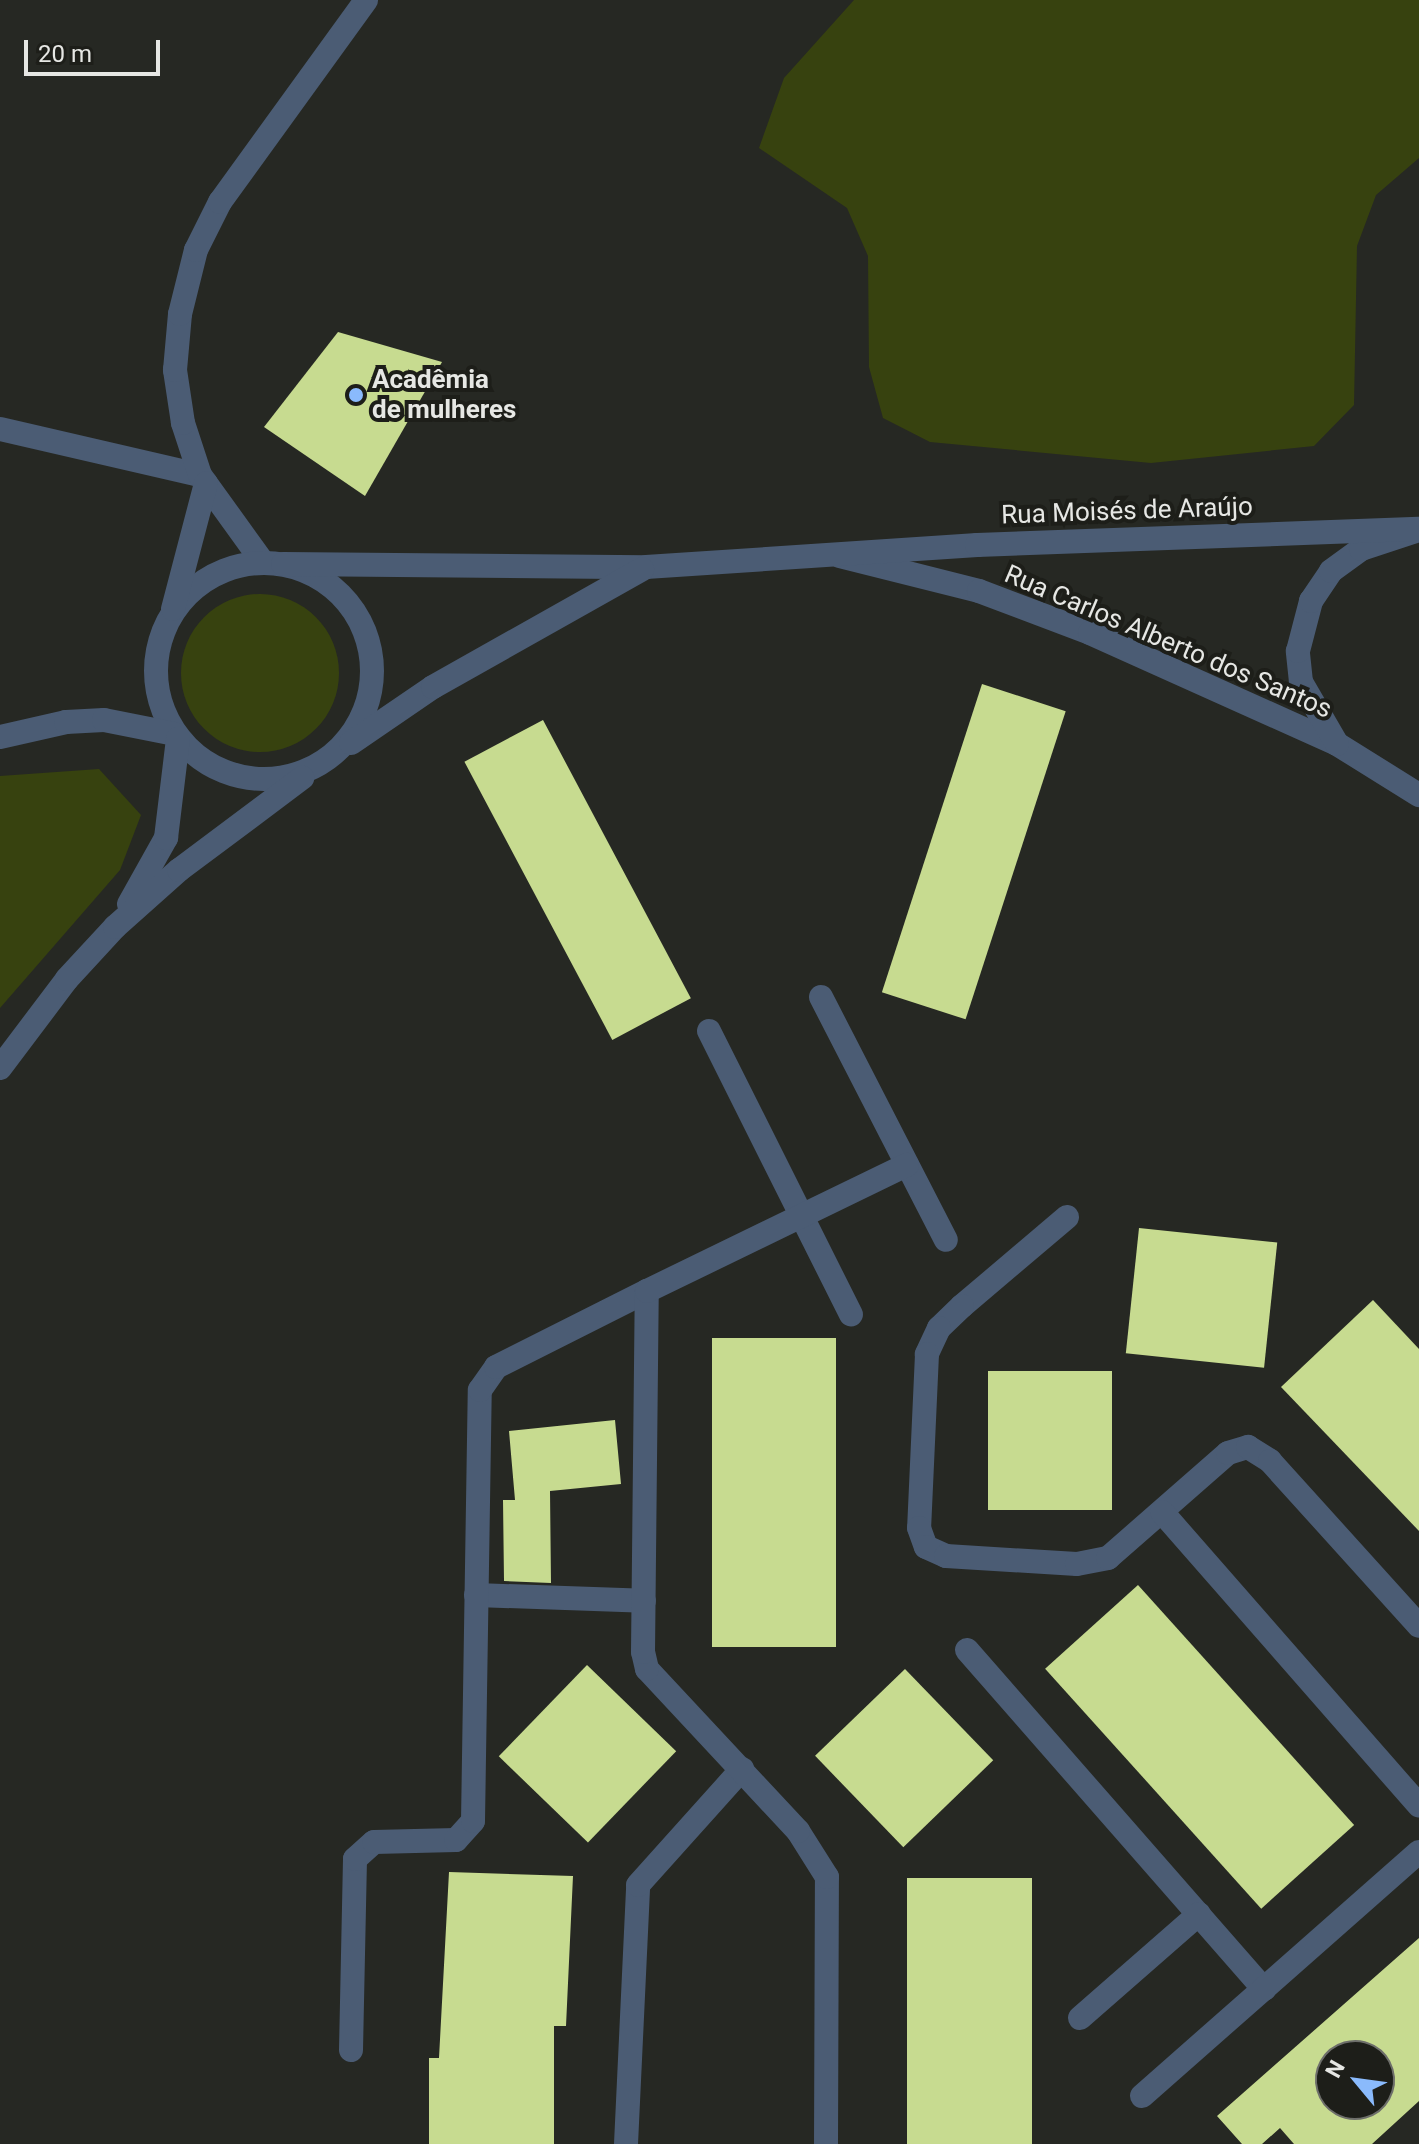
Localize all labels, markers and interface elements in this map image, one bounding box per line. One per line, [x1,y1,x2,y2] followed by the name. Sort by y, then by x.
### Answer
[28,24,164,74] scale bar
[38,40,92,68] text: 20 m
[372,364,516,426] place label: Acadêmia de mulheres
[347,386,365,404] marker: Acadêmia de mulheres
[1001,491,1253,531] street label: Rua Moisés de Araújo
[1000,559,1336,725] street label: Rua Carlos Alberto dos Santos
[1315,2040,1395,2120] north arrow
[1321,2056,1350,2082] text: N

